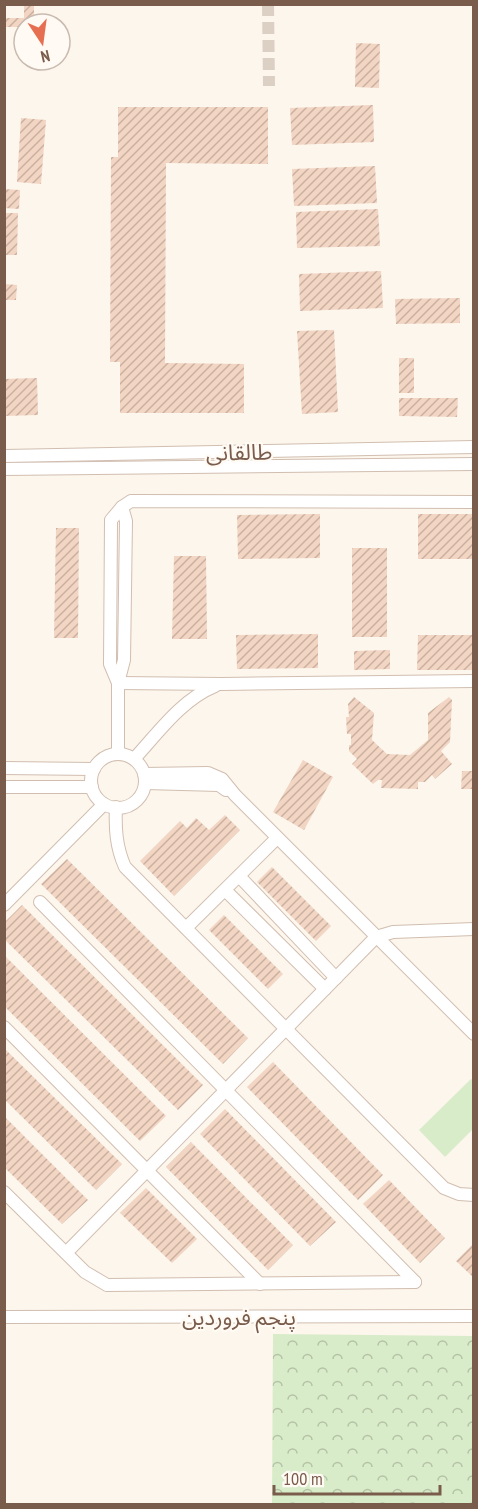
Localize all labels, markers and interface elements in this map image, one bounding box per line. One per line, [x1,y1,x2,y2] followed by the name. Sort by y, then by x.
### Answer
[12,12,72,72] north arrow
[39,46,52,67] text: N
[206,437,272,467] street label: طالقانی
[182,1303,296,1334] street label: پنجم فروردین
[274,1458,440,1496] scale bar
[283,1467,323,1490] text: 100 m

